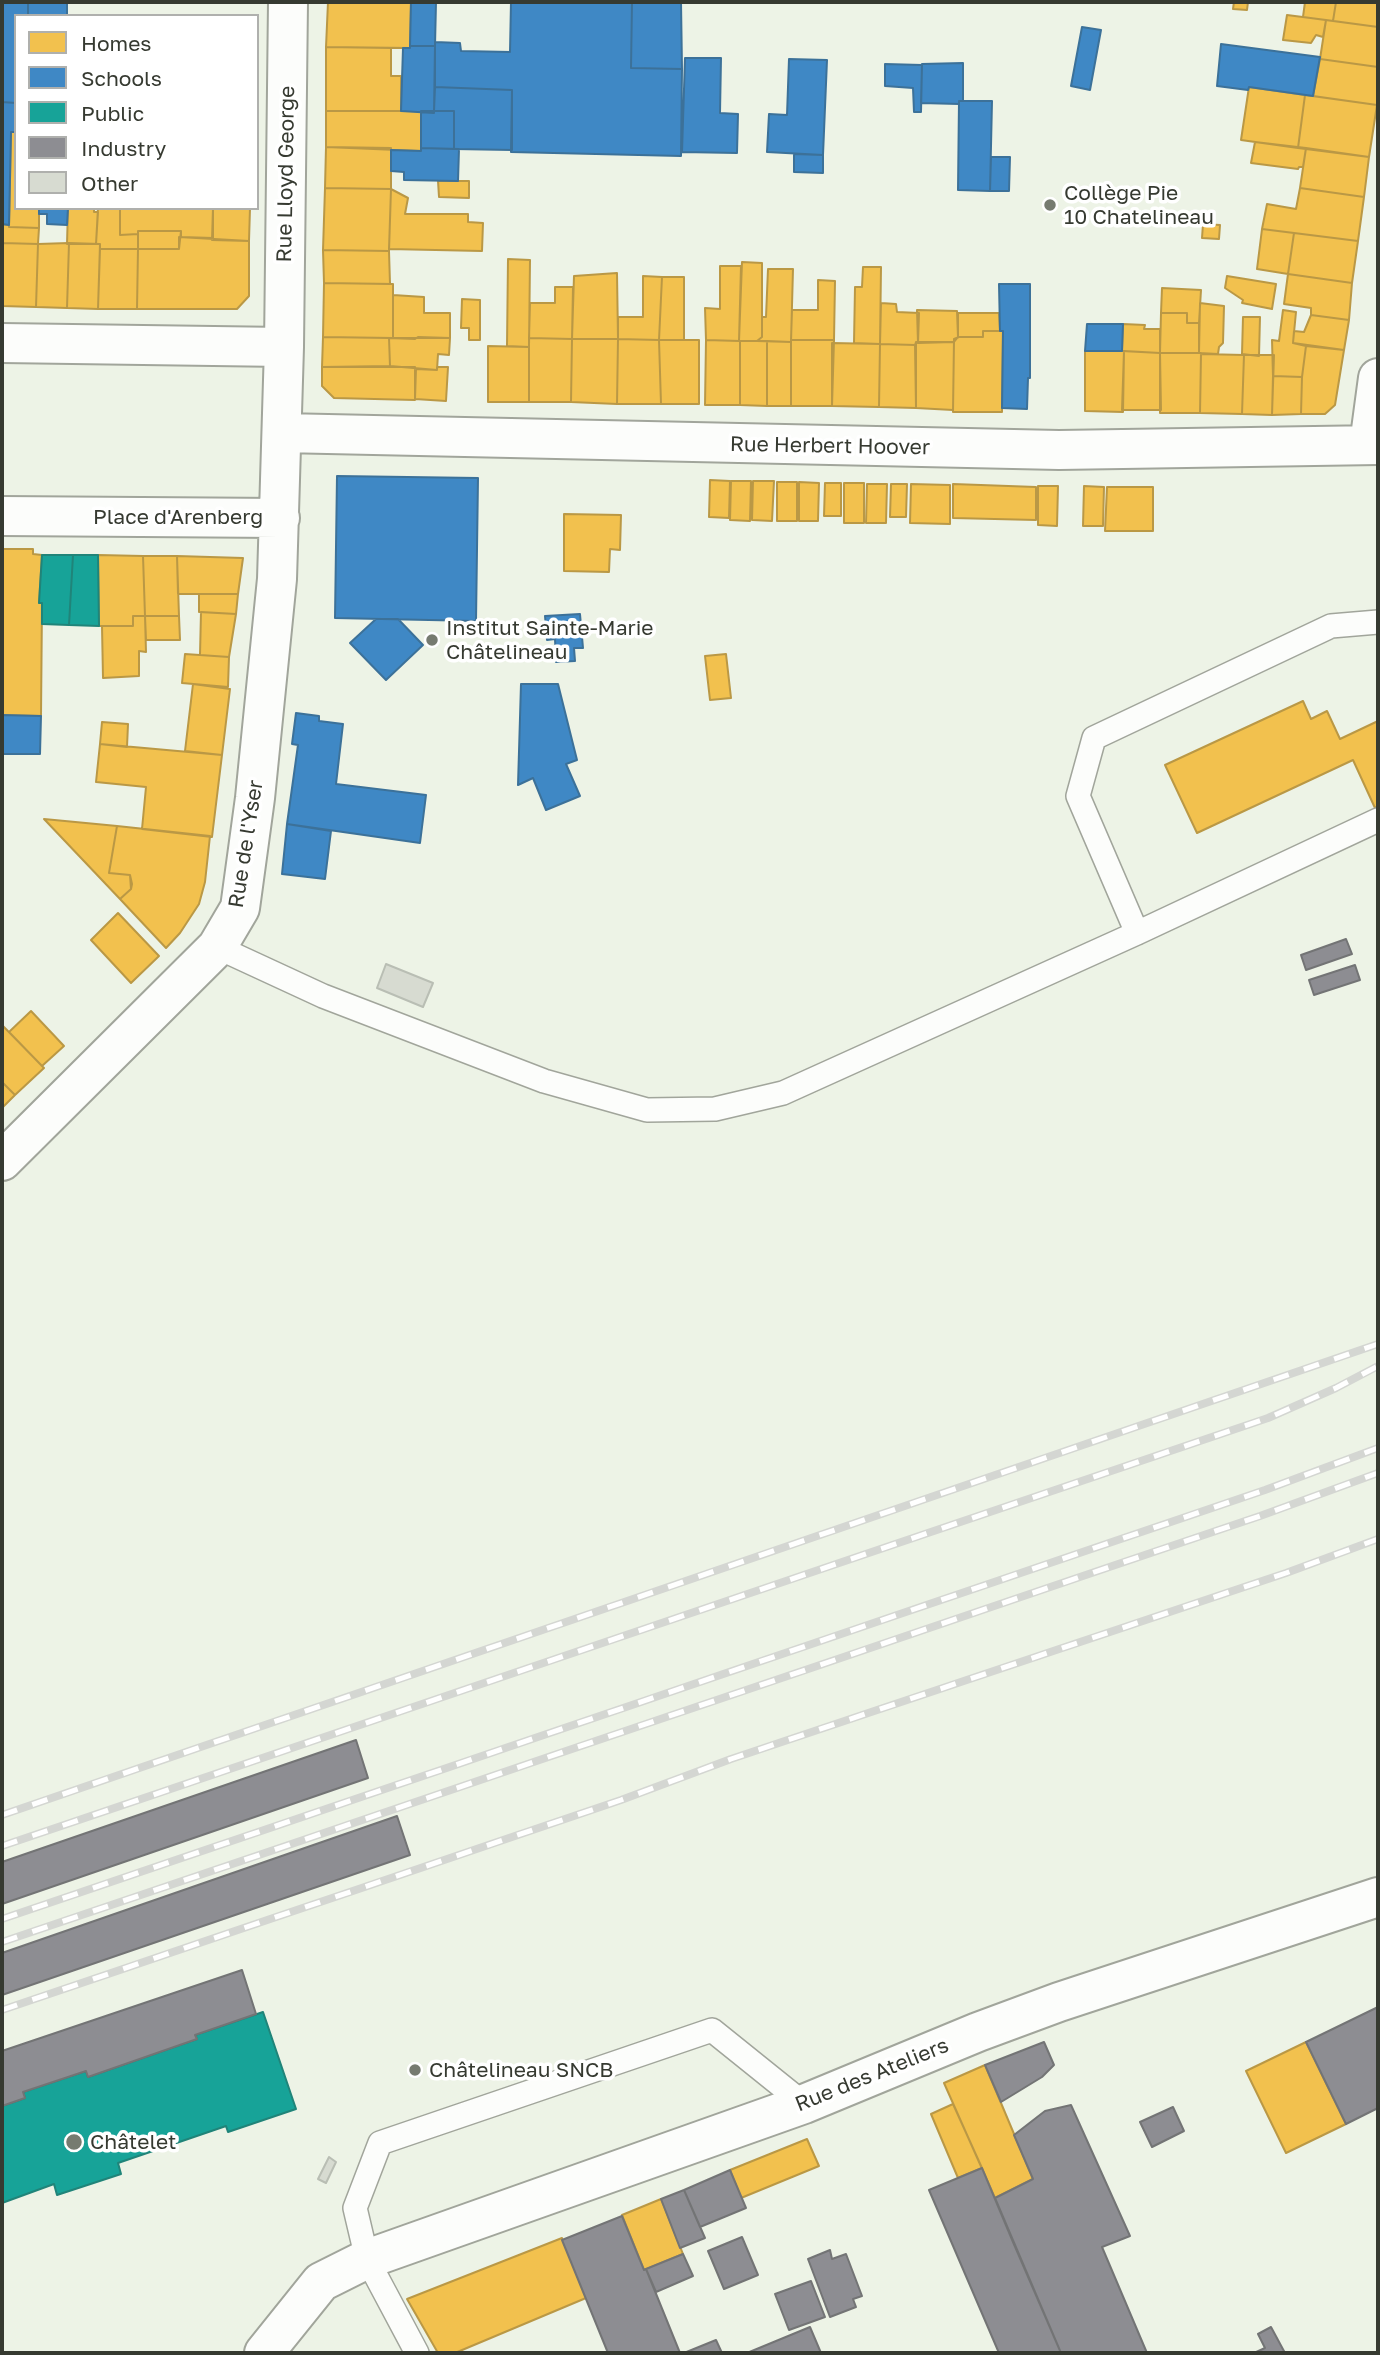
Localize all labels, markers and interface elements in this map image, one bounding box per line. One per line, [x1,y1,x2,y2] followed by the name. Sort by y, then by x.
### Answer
[14,14,259,210] legend
[81,30,151,56] text: Homes
[81,65,162,91] text: Schools
[272,85,300,263] street label: Rue Lloyd George
[81,100,144,126] text: Public
[81,135,166,161] text: Industry
[81,170,138,196] text: Other
[1064,180,1214,230] place label: Collège Pie 10 Chatelineau
[1042,197,1058,213] marker: Collège Pie 10 Chatelineau
[730,432,930,460] street label: Rue Herbert Hoover
[93,504,263,530] street label: Place d'Arenberg
[446,615,654,665] place label: Institut Sainte-Marie Châtelineau
[424,632,440,648] marker: Institut Sainte-Marie Châtelineau
[223,778,269,910] street label: Rue de l'Yser
[792,2033,952,2117] street label: Rue des Ateliers
[429,2057,613,2083] place label: Châtelineau SNCB
[407,2062,423,2078] marker: Châtelineau SNCB
[90,2129,177,2155] place label: Châtelet
[64,2132,84,2152] marker: Châtelet

